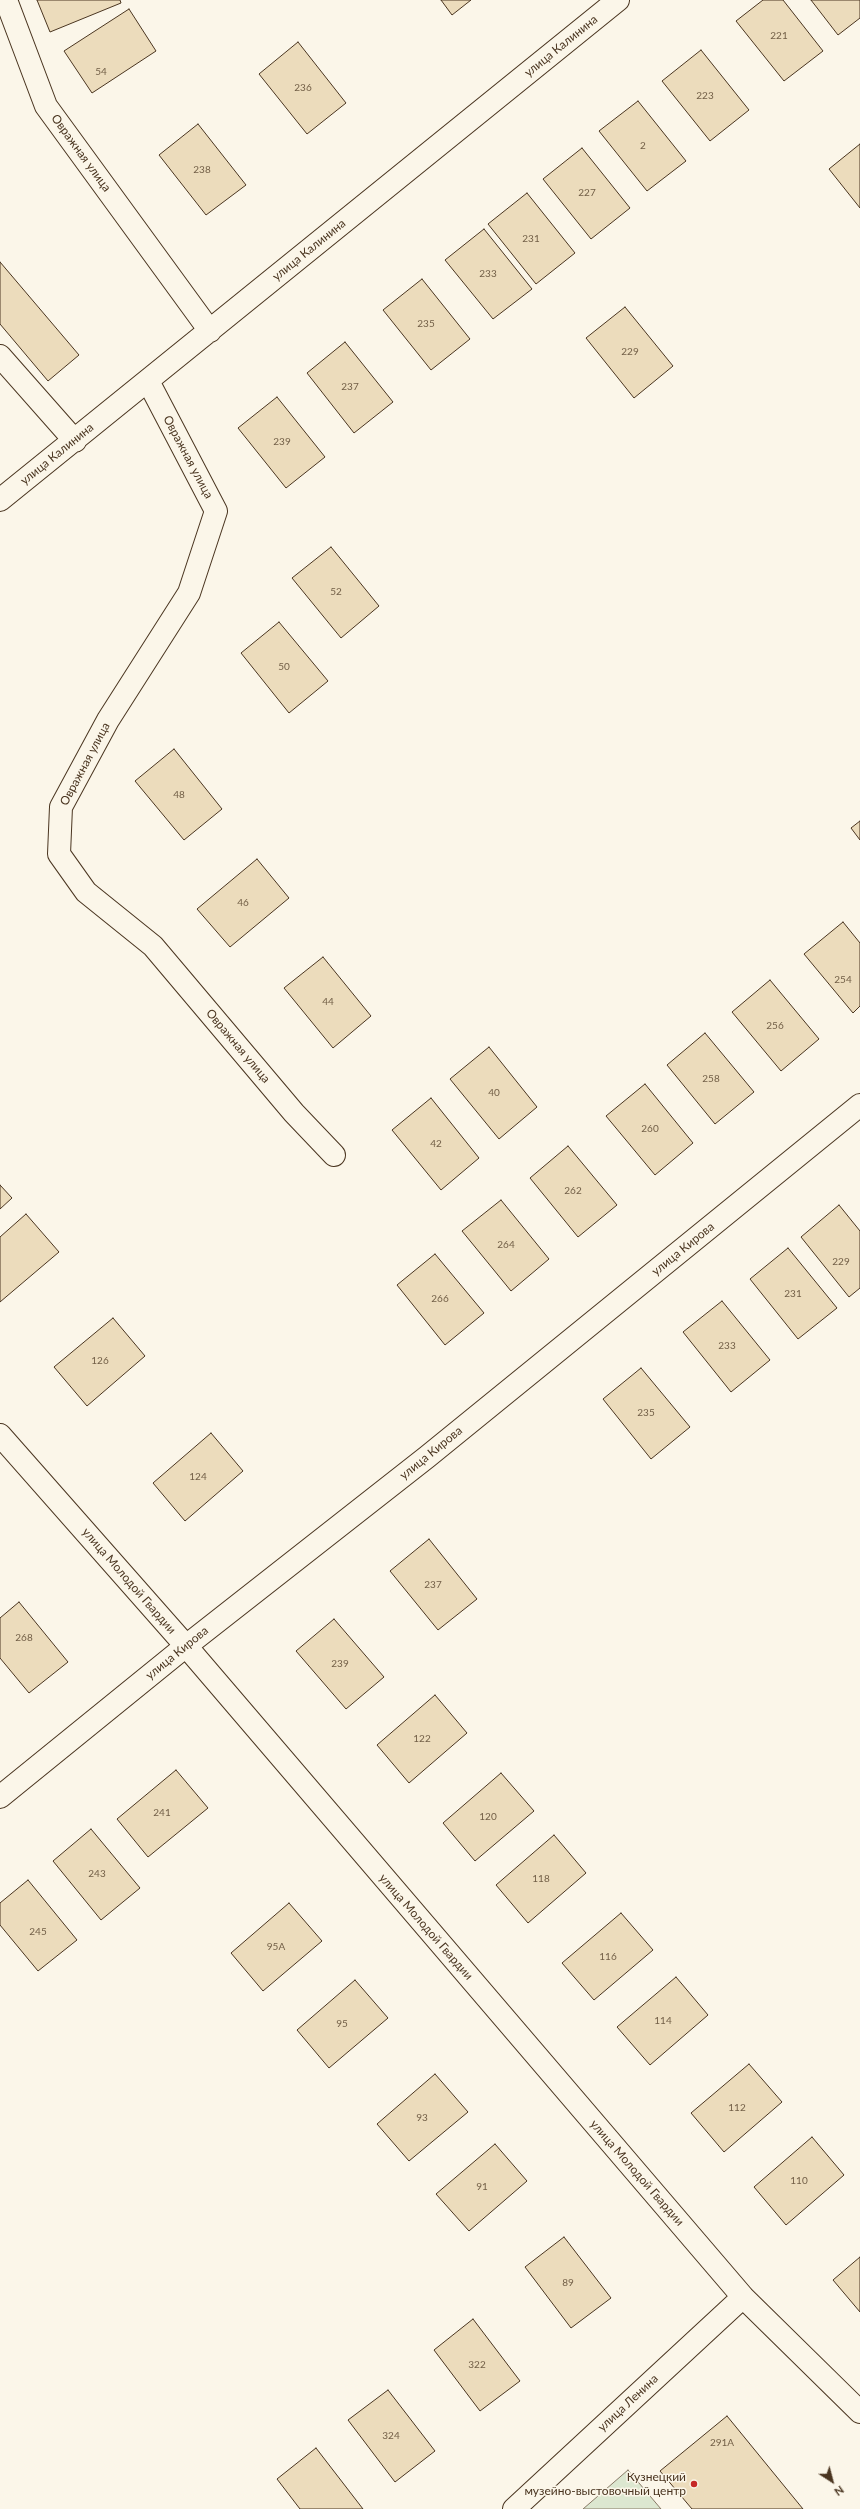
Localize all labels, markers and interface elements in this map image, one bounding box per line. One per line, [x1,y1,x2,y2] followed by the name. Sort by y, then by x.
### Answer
[521,12,601,80] street label: улица Калинина
[770,30,788,42] house number: 221
[95,66,107,78] house number: 54
[294,82,312,94] house number: 236
[696,90,714,102] house number: 223
[48,112,114,194] street label: Овражная улица
[640,140,646,152] house number: 2
[193,164,211,176] house number: 238
[578,187,596,199] house number: 227
[269,216,349,284] street label: улица Калинина
[522,233,540,245] house number: 231
[479,268,497,280] house number: 233
[417,318,435,330] house number: 235
[621,346,639,358] house number: 229
[341,381,359,393] house number: 237
[160,413,216,501] street label: Овражная улица
[17,420,97,488] street label: улица Калинина
[273,436,291,448] house number: 239
[330,586,342,598] house number: 52
[278,661,290,673] house number: 50
[57,720,113,808] street label: Овражная улица
[173,789,185,801] house number: 48
[237,897,249,909] house number: 46
[834,974,852,986] house number: 254
[322,996,334,1008] house number: 44
[203,1006,273,1086] street label: Овражная улица
[766,1020,784,1032] house number: 256
[702,1073,720,1085] house number: 258
[488,1087,500,1099] house number: 40
[641,1123,659,1135] house number: 260
[430,1138,442,1150] house number: 42
[564,1185,582,1197] house number: 262
[649,1219,717,1279] street label: улица Кирова
[497,1239,515,1251] house number: 264
[832,1256,850,1268] house number: 229
[784,1288,802,1300] house number: 231
[431,1293,449,1305] house number: 266
[718,1340,736,1352] house number: 233
[91,1355,109,1367] house number: 126
[637,1407,655,1419] house number: 235
[397,1423,465,1483] street label: улица Кирова
[189,1471,207,1483] house number: 124
[79,1525,179,1637] street label: улица Молодой Гвардии
[424,1579,442,1591] house number: 237
[143,1623,211,1683] street label: улица Кирова
[15,1632,33,1644] house number: 268
[331,1658,349,1670] house number: 239
[413,1733,431,1745] house number: 122
[153,1807,171,1819] house number: 241
[479,1811,497,1823] house number: 120
[88,1868,106,1880] house number: 243
[376,1871,476,1983] street label: улица Молодой Гвардии
[532,1873,550,1885] house number: 118
[29,1926,47,1938] house number: 245
[267,1941,285,1953] house number: 95А
[599,1951,617,1963] house number: 116
[654,2015,672,2027] house number: 114
[336,2018,348,2030] house number: 95
[728,2102,746,2114] house number: 112
[416,2112,428,2124] house number: 93
[587,2117,687,2229] street label: улица Молодой Гвардии
[790,2175,808,2187] house number: 110
[476,2181,488,2193] house number: 91
[562,2277,574,2289] house number: 89
[468,2359,486,2371] house number: 322
[595,2371,661,2435] street label: улица Ленина
[382,2430,400,2442] house number: 324
[710,2437,734,2449] house number: 291А
[812,2461,852,2501] north arrow
[524,2470,686,2498] place label: Кузнецкий музейно-выстовочный центр
[689,2479,699,2489] marker: Кузнецкий музейно-выстовочный центр
[832,2483,847,2499] text: N

